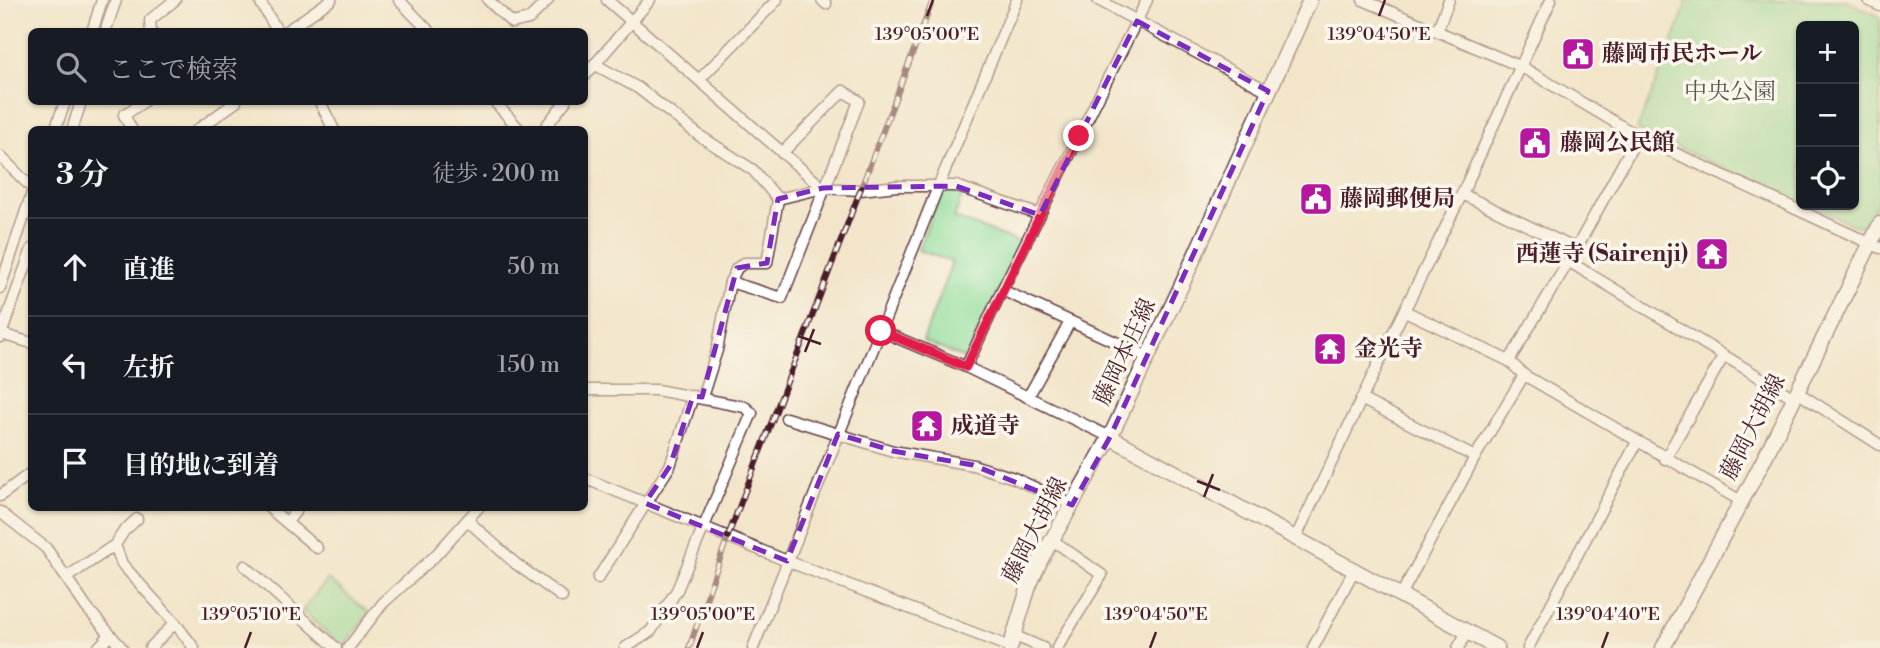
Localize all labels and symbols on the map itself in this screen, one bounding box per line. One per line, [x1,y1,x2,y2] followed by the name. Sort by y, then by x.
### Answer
[875,23,979,46] text: 139°05'00"E
[1327,23,1431,46] text: 139°04'50"E
[1559,35,1597,73] public building icon: 藤岡市民ホール
[1602,40,1763,68] place label: 藤岡市民ホール
[1684,78,1776,106] park label: 中央公園
[1063,120,1094,151] route end
[1516,124,1554,162] public building icon: 藤岡公民館
[1560,129,1675,157] place label: 藤岡公民館
[1297,180,1335,218] public building icon: 藤岡郵便局
[1340,185,1455,213] place label: 藤岡郵便局
[1693,235,1731,273] temple icon: 西蓮寺 (Sairenji)
[1516,240,1688,268] place label: 西蓮寺 (Sairenji)
[1088,294,1162,410] street label: 藤岡本庄線
[865,315,896,346] route start
[1311,330,1349,368] temple icon: 金光寺
[1354,335,1423,363] place label: 金光寺
[1714,369,1792,485] street label: 藤岡大胡線
[908,407,946,445] temple icon: 成道寺
[951,412,1020,440] place label: 成道寺
[996,472,1074,588] street label: 藤岡大胡線
[201,603,301,626] text: 139°05'10"E
[651,603,755,626] text: 139°05'00"E
[1104,603,1208,626] text: 139°04'50"E
[1556,603,1660,626] text: 139°04'40"E

